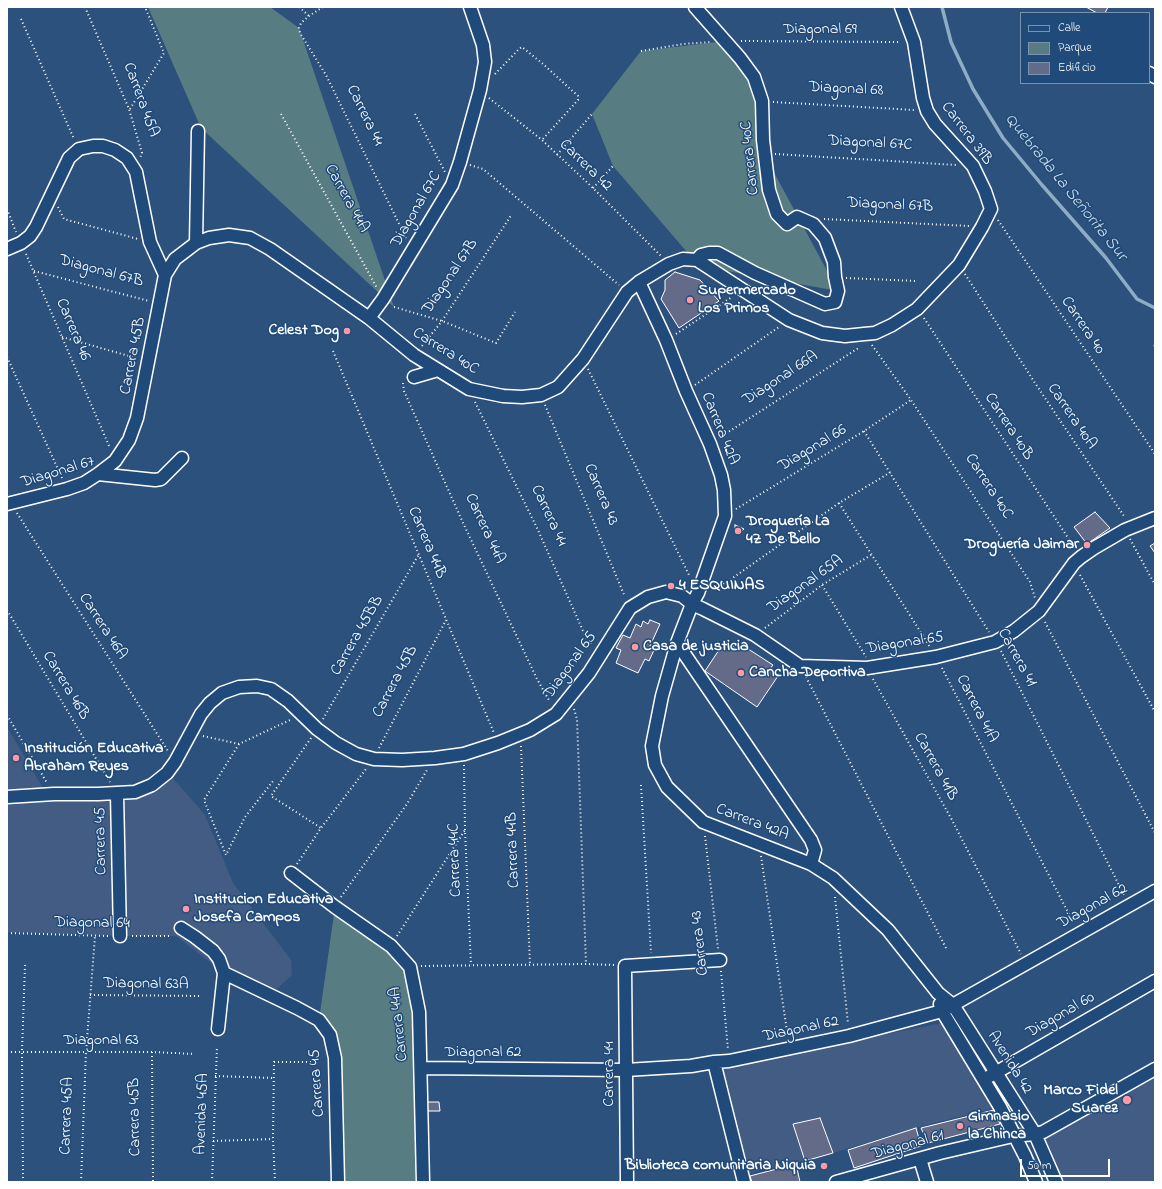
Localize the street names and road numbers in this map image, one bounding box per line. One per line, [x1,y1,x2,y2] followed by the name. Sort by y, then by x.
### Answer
[783,20,857,40] street label: Diagonal 69
[118,60,162,140] street label: Carrera 45A
[808,78,884,102] street label: Diagonal 68
[341,82,387,150] street label: Carrera 44
[936,99,996,169] street label: Carrera 39B
[738,120,764,196] street label: Carrera 40C
[827,132,913,156] street label: Diagonal 67C
[554,136,616,196] street label: Carrera 42
[319,161,373,237] street label: Carrera 44A
[388,169,446,251] street label: Diagonal 67C
[846,194,934,218] street label: Diagonal 67B
[419,236,483,318] street label: Diagonal 67B
[57,252,145,292] street label: Diagonal 67B
[1056,293,1108,359] street label: Carrera 40
[50,296,94,364] street label: Carrera 46
[117,316,151,396] street label: Carrera 45B
[408,324,482,380] street label: Carrera 40C
[740,348,822,410] street label: Diagonal 66A
[1042,380,1100,454] street label: Carrera 40A
[696,390,742,468] street label: Carrera 42A
[979,390,1037,464] street label: Carrera 40B
[775,421,851,477] street label: Diagonal 66
[960,451,1016,523] street label: Carrera 40C
[19,453,97,493] street label: Diagonal 67
[578,461,622,529] street label: Carrera 43
[526,482,570,550] street label: Carrera 44
[459,491,509,567] street label: Carrera 44A
[402,504,450,582] street label: Carrera 44B
[764,552,848,618] street label: Diagonal 65A
[73,590,131,664] street label: Carrera 46A
[327,592,389,680] street label: Carrera 45BB
[992,625,1040,691] street label: Carrera 41
[865,628,945,660] street label: Diagonal 65
[540,629,602,703] street label: Diagonal 65
[369,643,423,721] street label: Carrera 45B
[37,648,93,724] street label: Carrera 46B
[951,672,1001,746] street label: Carrera 41A
[909,730,961,804] street label: Carrera 41B
[713,800,791,846] street label: Carrera 42A
[92,807,112,875] street label: Carrera 45
[503,812,525,888] street label: Carrera 44B
[445,823,467,897] street label: Carrera 44C
[1055,880,1131,934] street label: Diagonal 62
[688,910,714,976] street label: Carrera 43
[54,914,130,934] street label: Diagonal 64
[103,975,189,995] street label: Diagonal 63A
[387,986,413,1062] street label: Carrera 44A
[1023,989,1099,1043] street label: Diagonal 60
[761,1013,841,1047] street label: Diagonal 62
[982,1028,1036,1098] street label: Avenida 42
[63,1031,139,1051] street label: Diagonal 63
[600,1041,620,1107] street label: Carrera 44
[445,1043,521,1063] street label: Diagonal 62
[306,1048,330,1118] street label: Carrera 45
[192,1073,214,1155] street label: Avenida 45A
[57,1077,79,1155] street label: Carrera 45A
[126,1078,146,1156] street label: Carrera 45B
[870,1127,946,1165] street label: Diagonal 61

